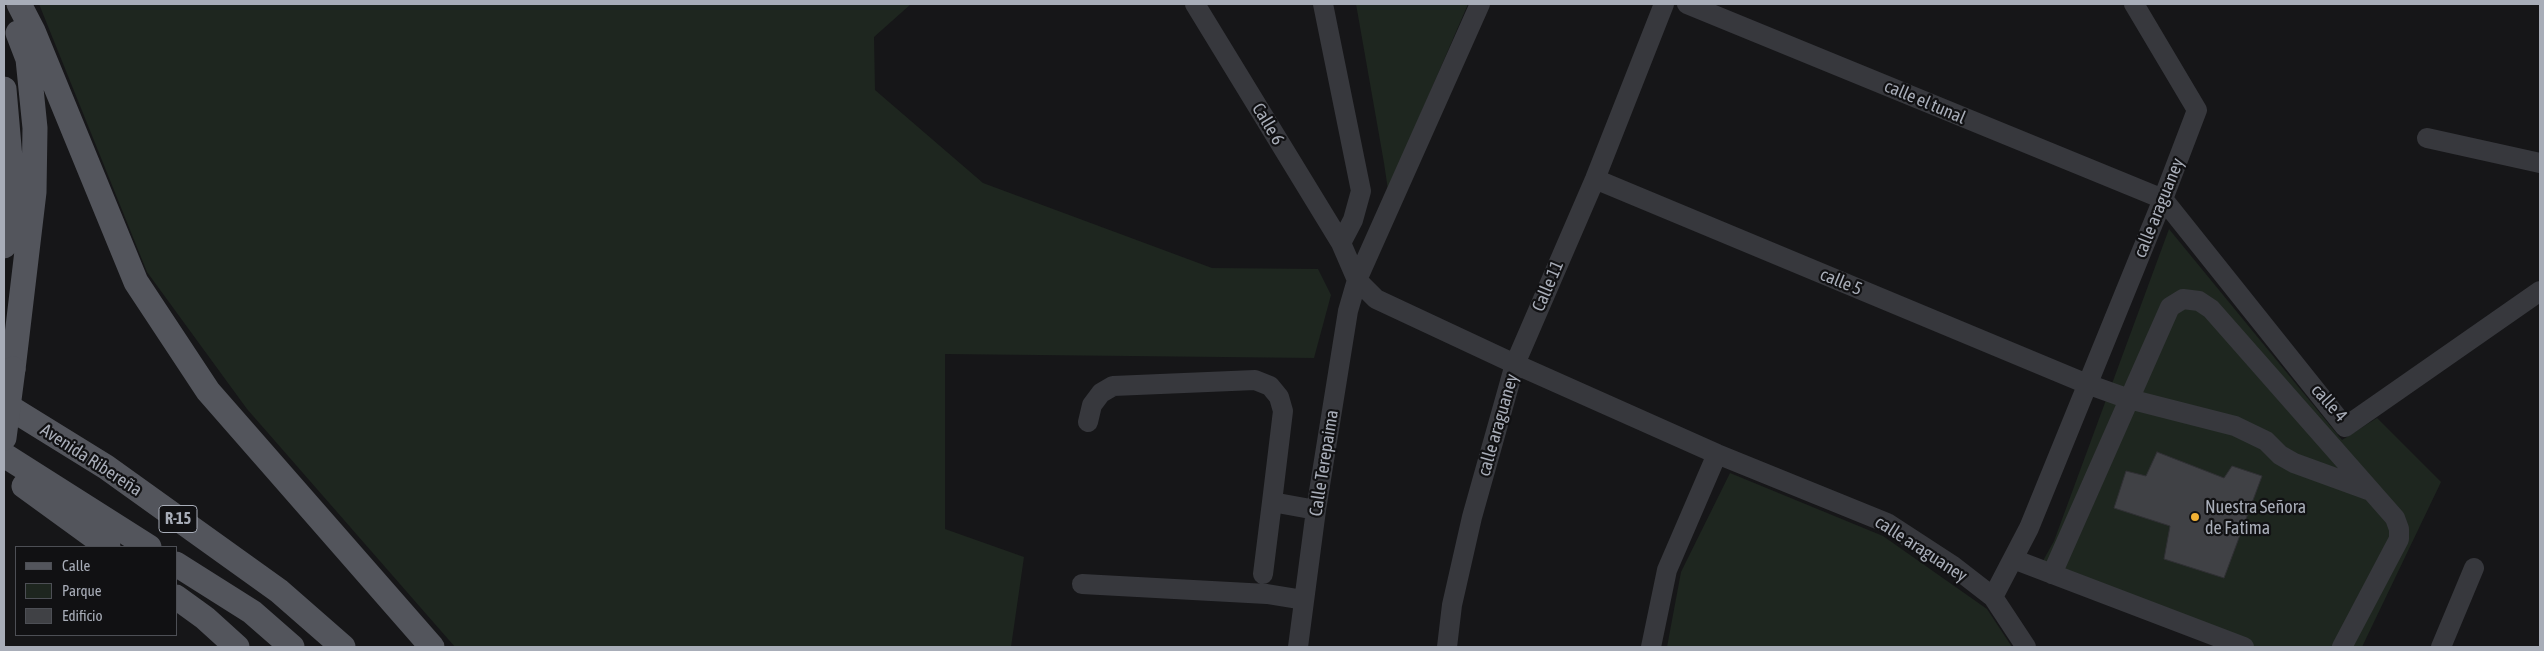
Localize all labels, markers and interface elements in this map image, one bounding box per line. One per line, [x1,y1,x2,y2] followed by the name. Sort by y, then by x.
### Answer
[1881,75,1969,129] street label: calle el tunal
[1247,99,1289,149] street label: Calle 6
[2129,155,2189,261] street label: calle araguaney
[1528,257,1568,315] street label: Calle 11
[1817,264,1865,300] street label: calle 5
[1473,371,1523,479] street label: calle araguaney
[2306,380,2352,426] street label: calle 4
[1305,408,1343,518] street label: Calle Terepaima
[36,419,146,501] street label: Avenida Ribereña
[2205,496,2306,538] place label: Nuestra Señora de Fatima
[159,506,197,532] road number: R-15
[1871,511,1971,587] street label: calle araguaney
[2189,511,2201,523] marker: Nuestra Señora de Fatima
[15,546,178,636] legend
[62,557,90,574] text: Calle
[62,582,102,599] text: Parque
[62,607,103,624] text: Edificio

